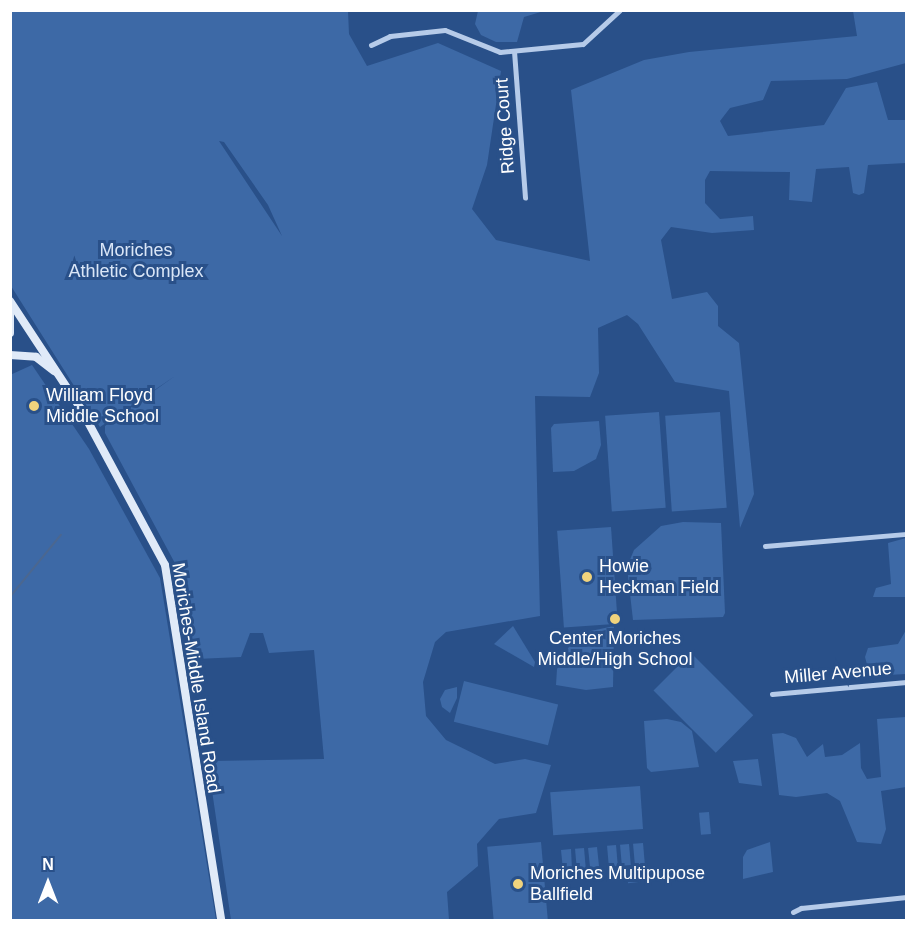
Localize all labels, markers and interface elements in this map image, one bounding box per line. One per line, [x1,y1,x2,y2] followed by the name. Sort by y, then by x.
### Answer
[491,77,519,175] street label: Ridge Court
[68,240,204,282] park label: Moriches Athletic Complex
[46,385,159,428] place label: William Floyd Middle School
[27,399,41,413] marker: William Floyd Middle School
[599,556,719,598] place label: Howie Heckman Field
[167,561,225,795] street label: Moriches-Middle Island Road
[580,570,594,584] marker: Howie Heckman Field
[608,612,622,626] marker: Center Moriches Middle/High School
[537,628,693,670] place label: Center Moriches Middle/High School
[783,658,893,688] street label: Miller Avenue
[18,853,78,913] north arrow
[42,856,54,873] text: N
[530,863,705,906] place label: Moriches Multipupose Ballfield
[511,877,525,891] marker: Moriches Multipupose Ballfield

